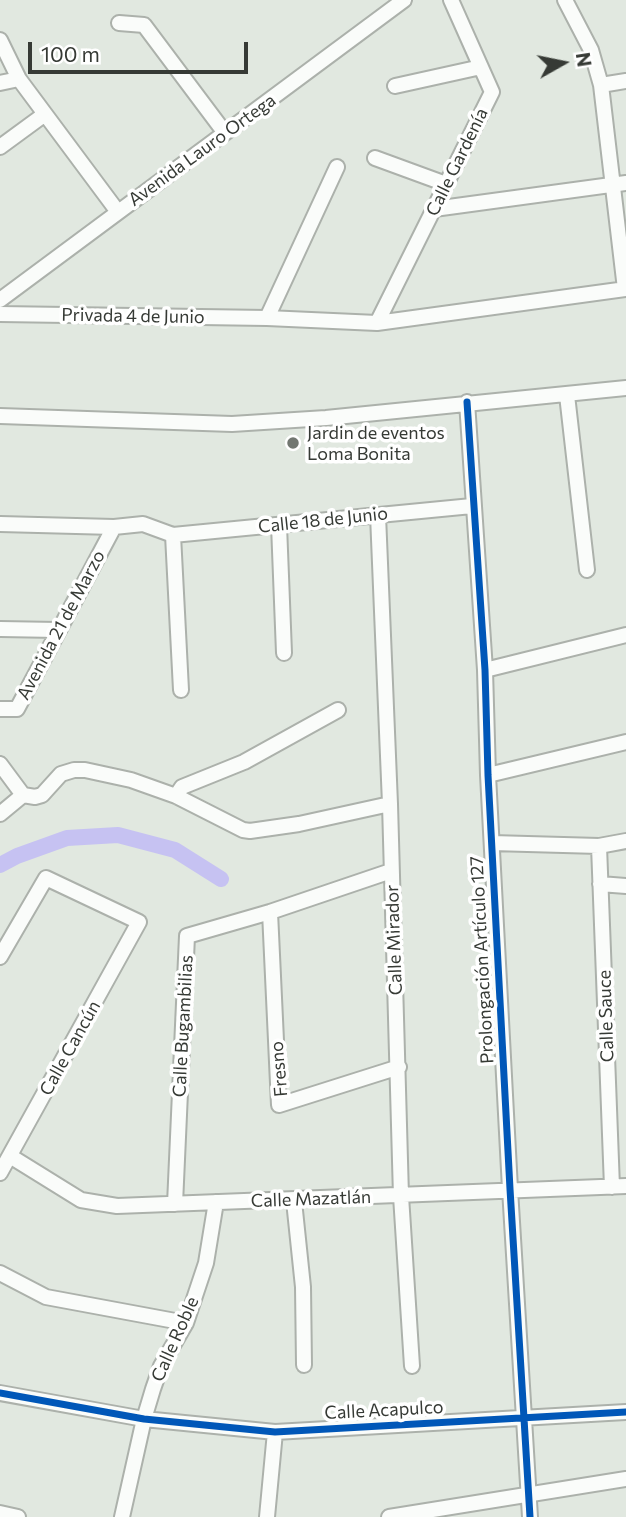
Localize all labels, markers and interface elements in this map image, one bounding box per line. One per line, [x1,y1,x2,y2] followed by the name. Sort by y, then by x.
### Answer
[32,28,252,72] scale bar
[528,28,598,98] north arrow
[41,41,100,66] text: 100 m
[572,51,597,68] text: N
[124,89,280,211] street label: Avenida Lauro Ortega
[422,104,492,220] street label: Calle Gardenía
[61,304,205,328] street label: Privada 4 de Junio
[307,422,445,464] place label: Jardin de eventos Loma Bonita
[285,435,301,451] marker: Jardin de eventos Loma Bonita
[257,502,389,538] street label: Calle 18 de Junio
[12,547,110,703] street label: Avenida 21 de Marzo
[466,856,498,1064] street label: Prolongación Artículo 127
[381,884,407,996] street label: Calle Mirador
[168,954,198,1098] street label: Calle Bugambilias
[594,970,618,1062] street label: Calle Sauce
[35,997,105,1099] street label: Calle Cancún
[266,1040,292,1098] street label: Fresno
[251,1186,371,1212] street label: Calle Mazatlán
[147,1293,203,1385] street label: Calle Roble
[324,1396,444,1424] street label: Calle Acapulco

